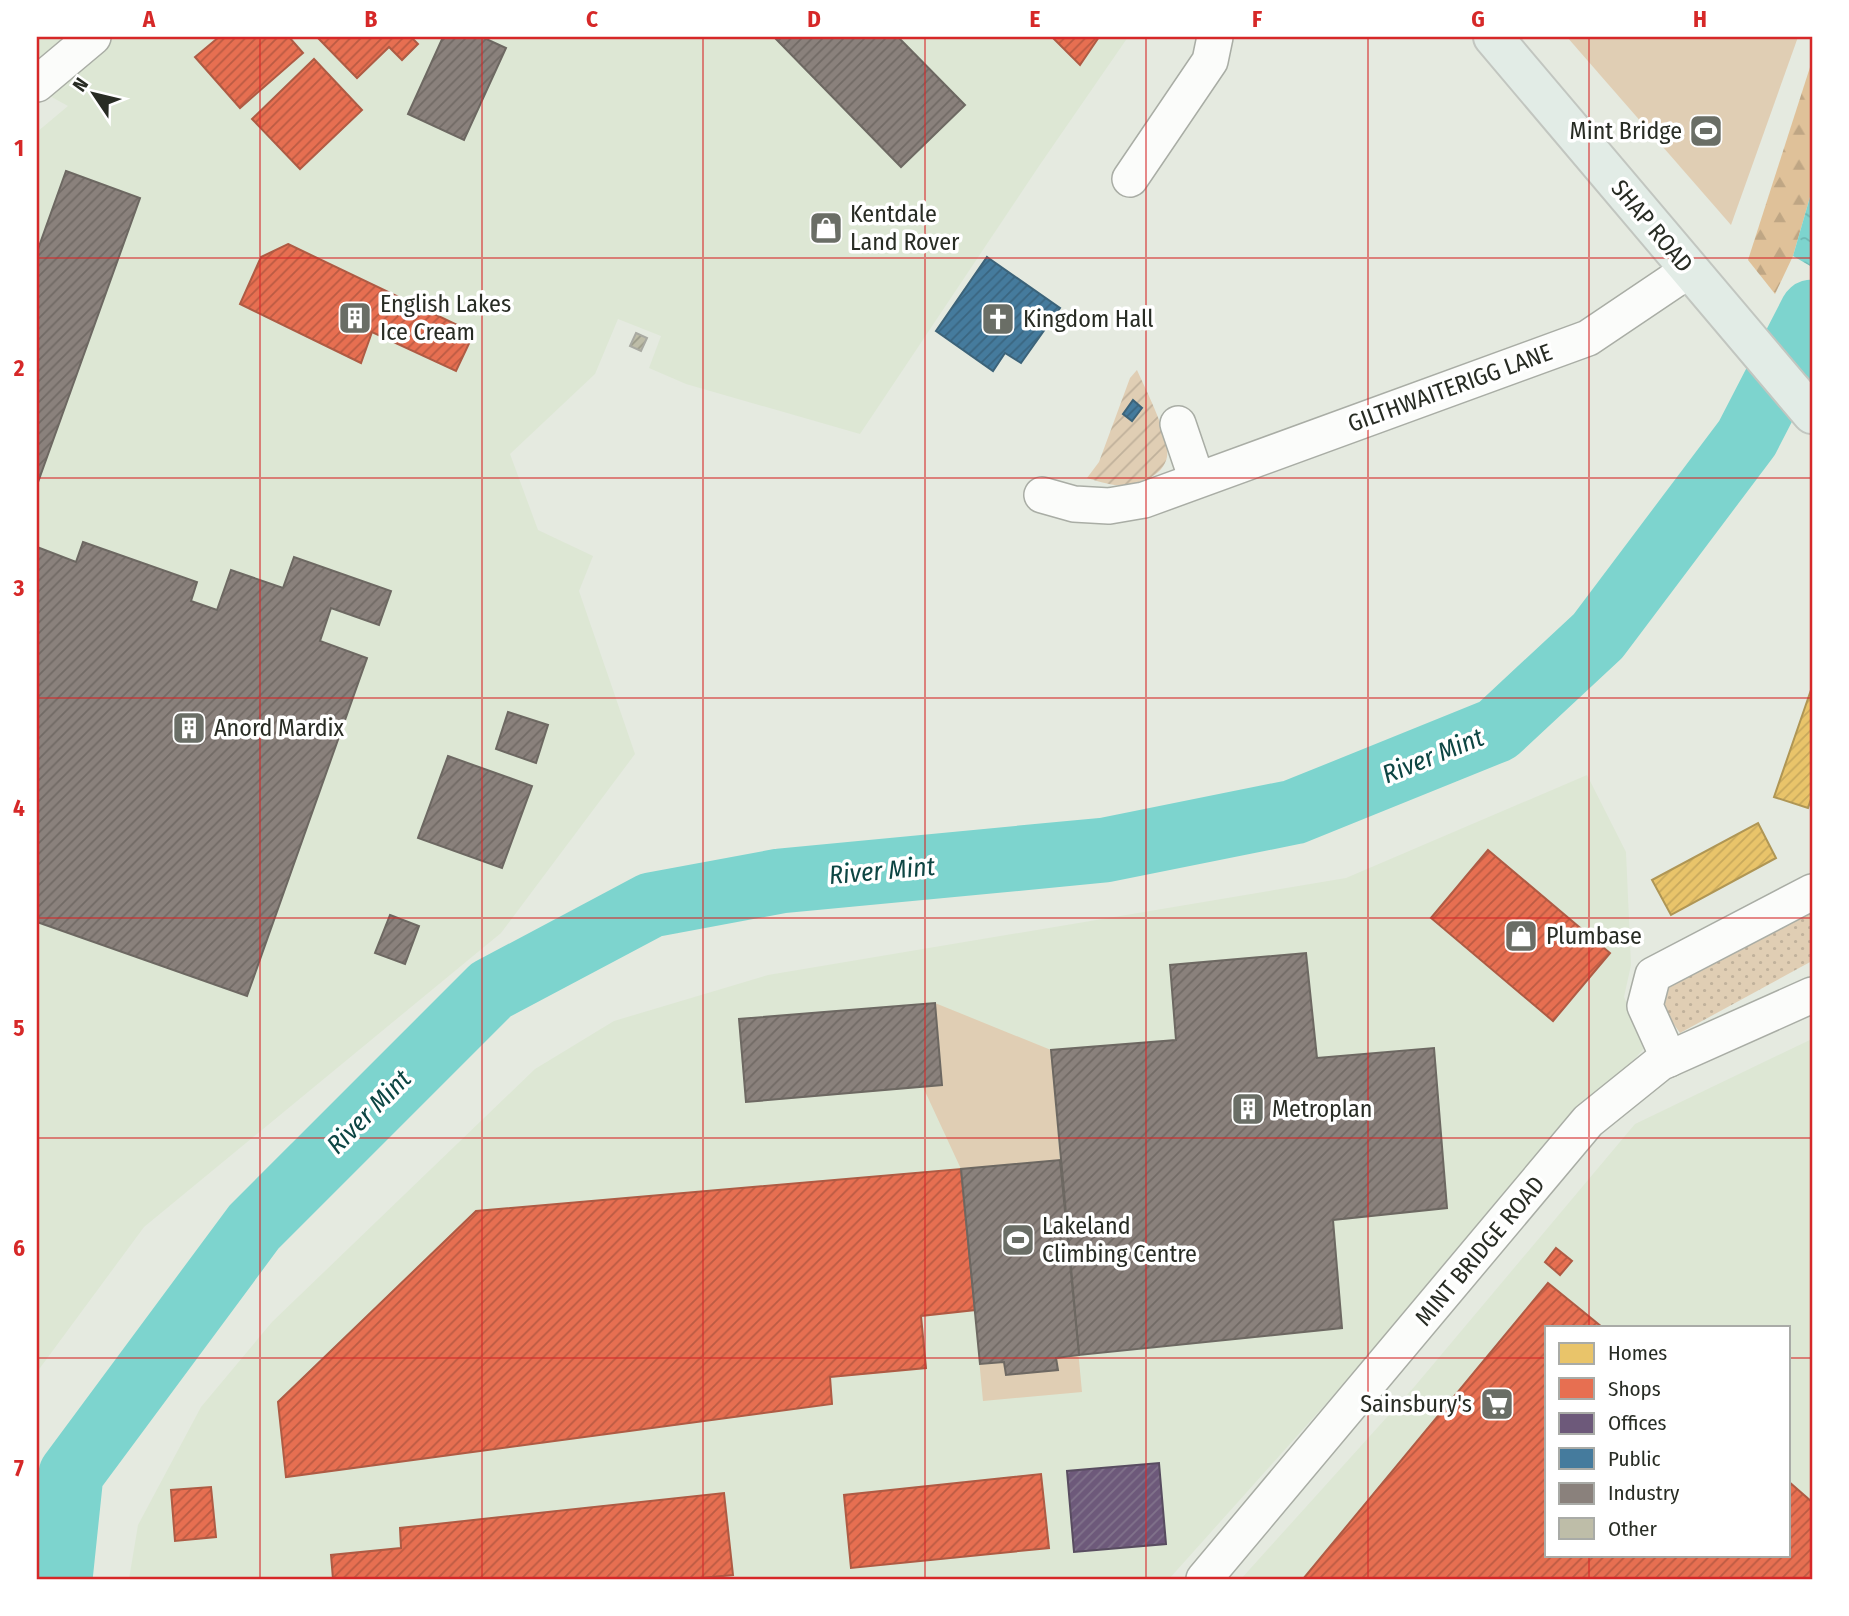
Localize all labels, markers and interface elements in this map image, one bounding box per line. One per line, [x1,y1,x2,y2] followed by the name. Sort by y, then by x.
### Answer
[142,5,156,33] text: A
[365,5,378,33] text: B
[586,5,598,33] text: C
[807,5,821,33] text: D
[1030,5,1041,33] text: E
[1252,5,1262,33] text: F
[1471,5,1485,33] text: G
[1693,5,1707,33] text: H
[60,60,130,130] north arrow
[68,73,93,96] text: N
[1687,112,1725,150] sports icon: Mint Bridge
[1570,117,1682,145] place label: Mint Bridge
[14,134,24,162] text: 1
[1605,174,1699,278] street label: SHAP ROAD
[850,200,960,256] place label: Kentdale Land Rover
[807,209,845,247] shop icon: Kentdale Land Rover
[380,290,511,346] place label: English Lakes Ice Cream
[336,299,374,337] building icon: English Lakes Ice Cream
[979,300,1017,338] church icon: Kingdom Hall
[1023,305,1154,333] place label: Kingdom Hall
[1344,338,1556,438] street label: GILTHWAITERIGG LANE
[13,354,25,382] text: 2
[13,574,25,602] text: 3
[170,709,208,747] building icon: Anord Mardix
[214,714,345,742] place label: Anord Mardix
[1378,722,1489,790] water label: River Mint
[13,794,25,822] text: 4
[828,851,937,891] water label: River Mint
[1502,917,1540,955] shop icon: Plumbase
[1546,922,1642,950] place label: Plumbase
[13,1014,25,1042] text: 5
[320,1063,418,1161] water label: River Mint
[1229,1090,1267,1128] building icon: Metroplan
[1272,1095,1373,1123] place label: Metroplan
[1409,1171,1551,1331] street label: MINT BRIDGE ROAD
[1042,1212,1197,1268] place label: Lakeland Climbing Centre
[999,1221,1037,1259] sports icon: Lakeland Climbing Centre
[13,1234,25,1262] text: 6
[1545,1326,1790,1556] legend
[1608,1340,1667,1366] text: Homes
[1608,1376,1661,1402] text: Shops
[1478,1385,1516,1423] supermarket icon: Sainsbury's
[1360,1390,1472,1418] place label: Sainsbury's
[1608,1410,1667,1436] text: Offices
[1608,1446,1660,1472] text: Public
[14,1454,24,1482] text: 7
[1608,1480,1680,1506] text: Industry
[1608,1516,1657,1542] text: Other

